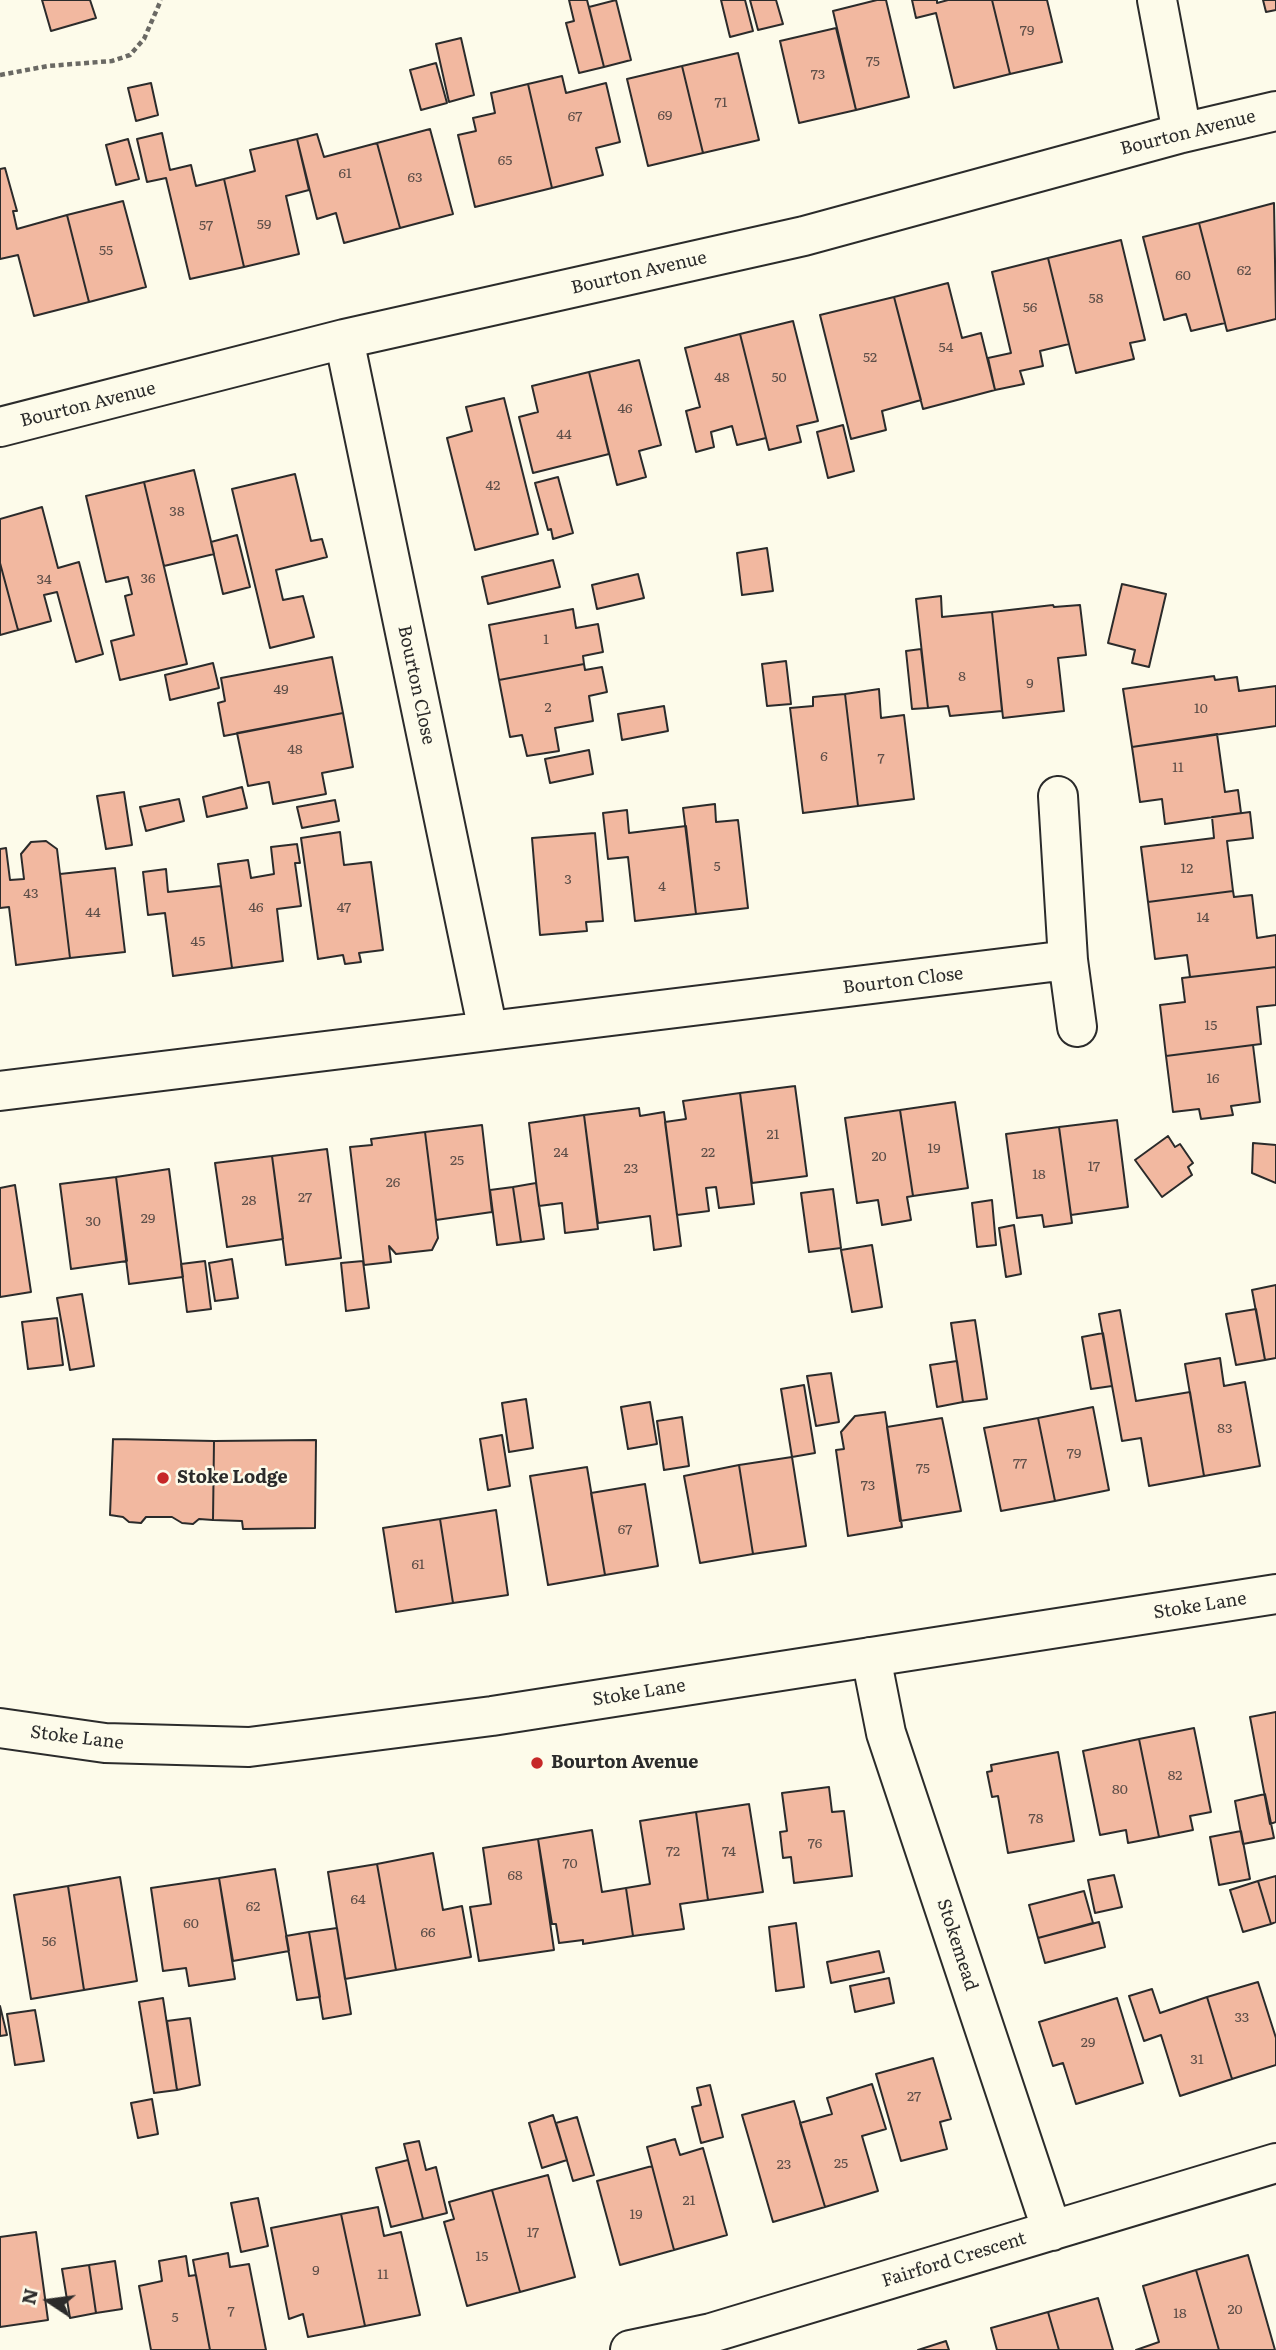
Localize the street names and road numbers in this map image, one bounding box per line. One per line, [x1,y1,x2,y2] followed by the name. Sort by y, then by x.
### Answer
[1118,106,1258,160] street label: Bourton Avenue
[569,247,709,299] street label: Bourton Avenue
[18,378,158,432] street label: Bourton Avenue
[393,623,439,747] street label: Bourton Close
[841,963,965,999] street label: Bourton Close
[1152,1588,1248,1624] street label: Stoke Lane
[591,1675,687,1711] street label: Stoke Lane
[29,1722,125,1754] street label: Stoke Lane
[932,1896,982,1994] street label: Stokemead
[879,2228,1029,2292] street label: Fairford Crescent

